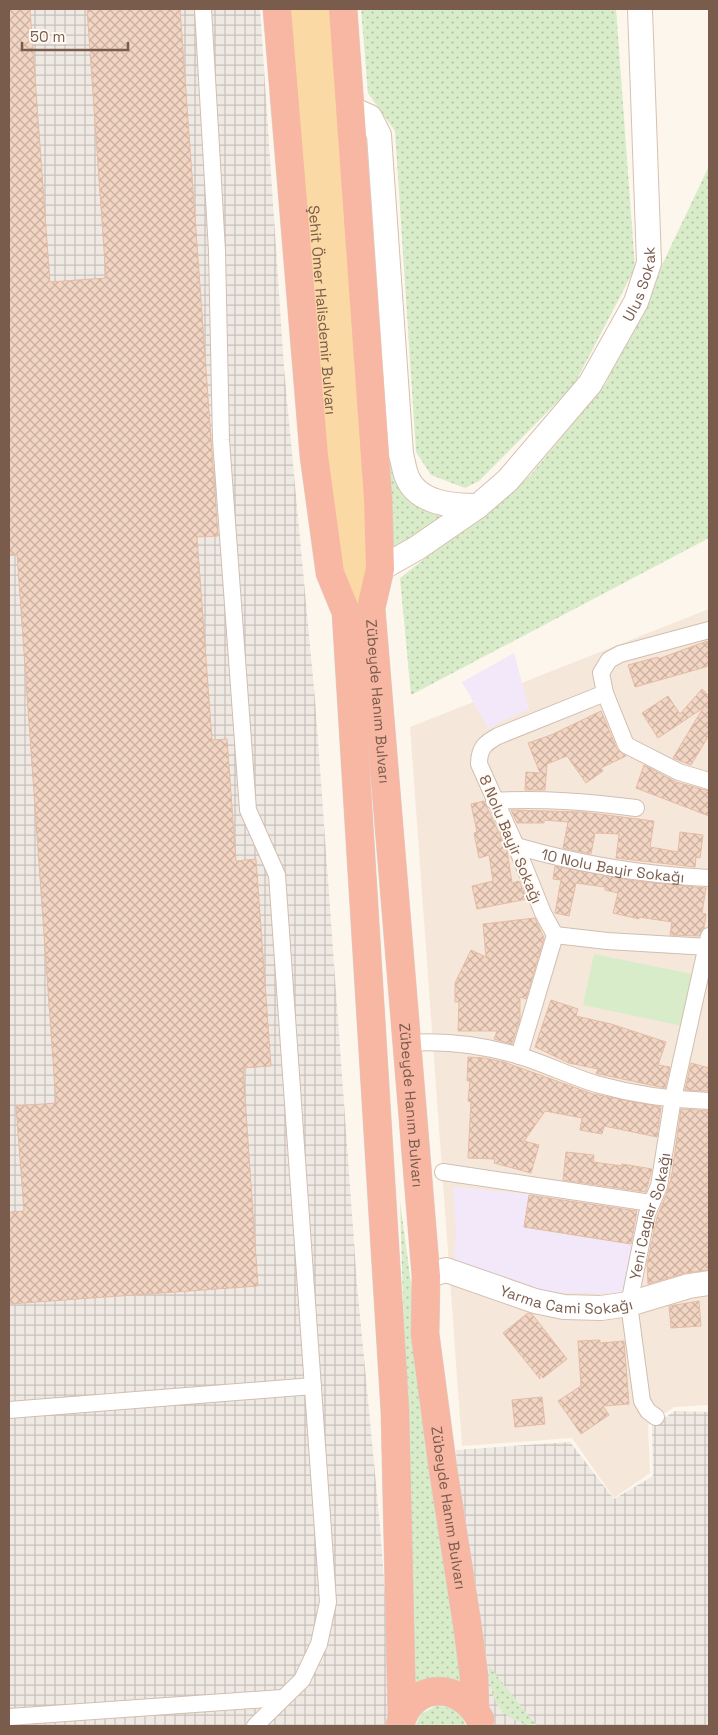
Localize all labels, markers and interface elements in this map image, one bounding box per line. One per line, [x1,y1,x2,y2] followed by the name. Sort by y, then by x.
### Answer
[22,20,129,52] scale bar
[30,27,65,46] text: 50 m
[305,204,341,415] street label: Şehit Ömer Halisdemir Bulvarı
[618,246,659,324] street label: Ulus Sokak
[362,619,395,784] street label: Zübeyde Hanım Bulvarı
[475,772,547,906] street label: 8 Nolu Bayir Sokağı
[539,844,685,886] street label: 10 Nolu Bayir Sokağı
[396,1022,428,1188] street label: Zübeyde Hanım Bulvarı
[625,1151,674,1281] street label: Yeni Caglar Sokağı
[498,1280,635,1318] street label: Yarma Cami Sokağı
[428,1425,471,1591] street label: Zübeyde Hanım Bulvarı

